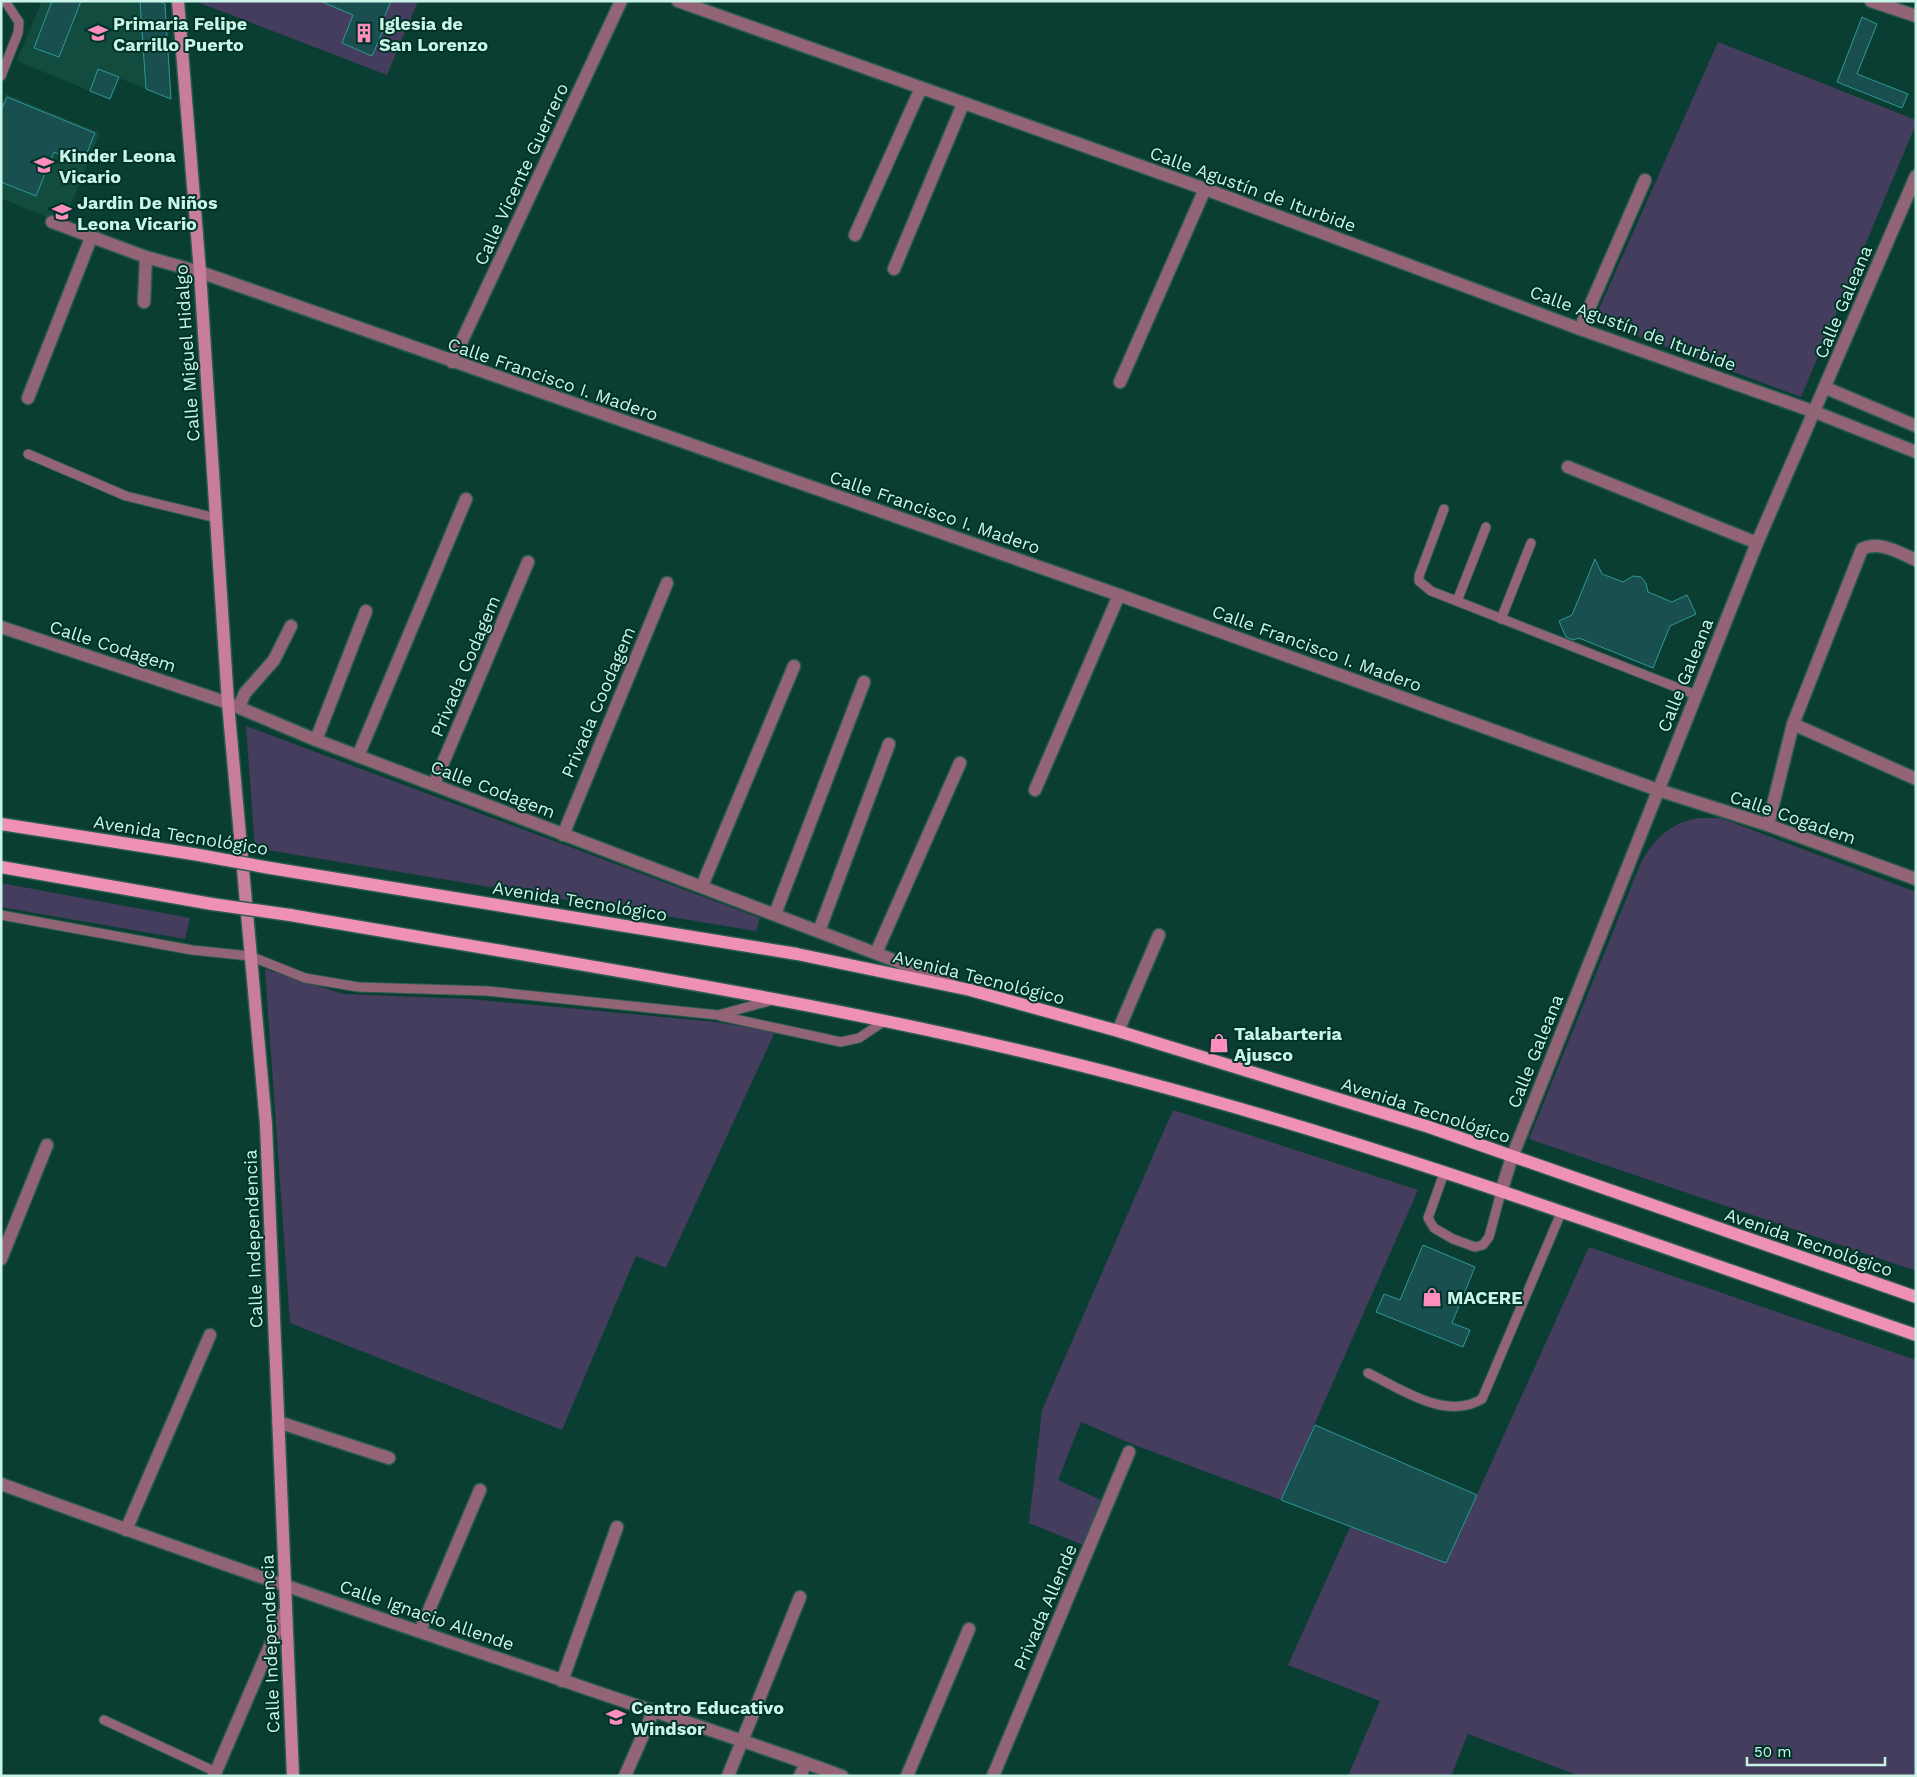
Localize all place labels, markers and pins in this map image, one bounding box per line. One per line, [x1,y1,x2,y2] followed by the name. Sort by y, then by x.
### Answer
[113,13,247,55] place label: Primaria Felipe Carrillo Puerto
[379,13,488,55] place label: Iglesia de San Lorenzo
[87,22,109,44] school or university icon: Primaria Felipe Carrillo Puerto
[353,22,375,44] building icon: Iglesia de San Lorenzo
[59,145,176,187] place label: Kinder Leona Vicario
[33,154,55,176] school or university icon: Kinder Leona Vicario
[77,192,218,234] place label: Jardin De Niños Leona Vicario
[51,201,73,223] school or university icon: Jardin De Niños Leona Vicario
[1234,1023,1342,1065] place label: Talabarteria Ajusco
[1208,1032,1230,1054] shop icon: Talabarteria Ajusco
[1421,1286,1443,1308] shop icon: MACERE
[1447,1287,1523,1308] place label: MACERE
[631,1697,784,1739] place label: Centro Educativo Windsor
[605,1706,627,1728] school or university icon: Centro Educativo Windsor

